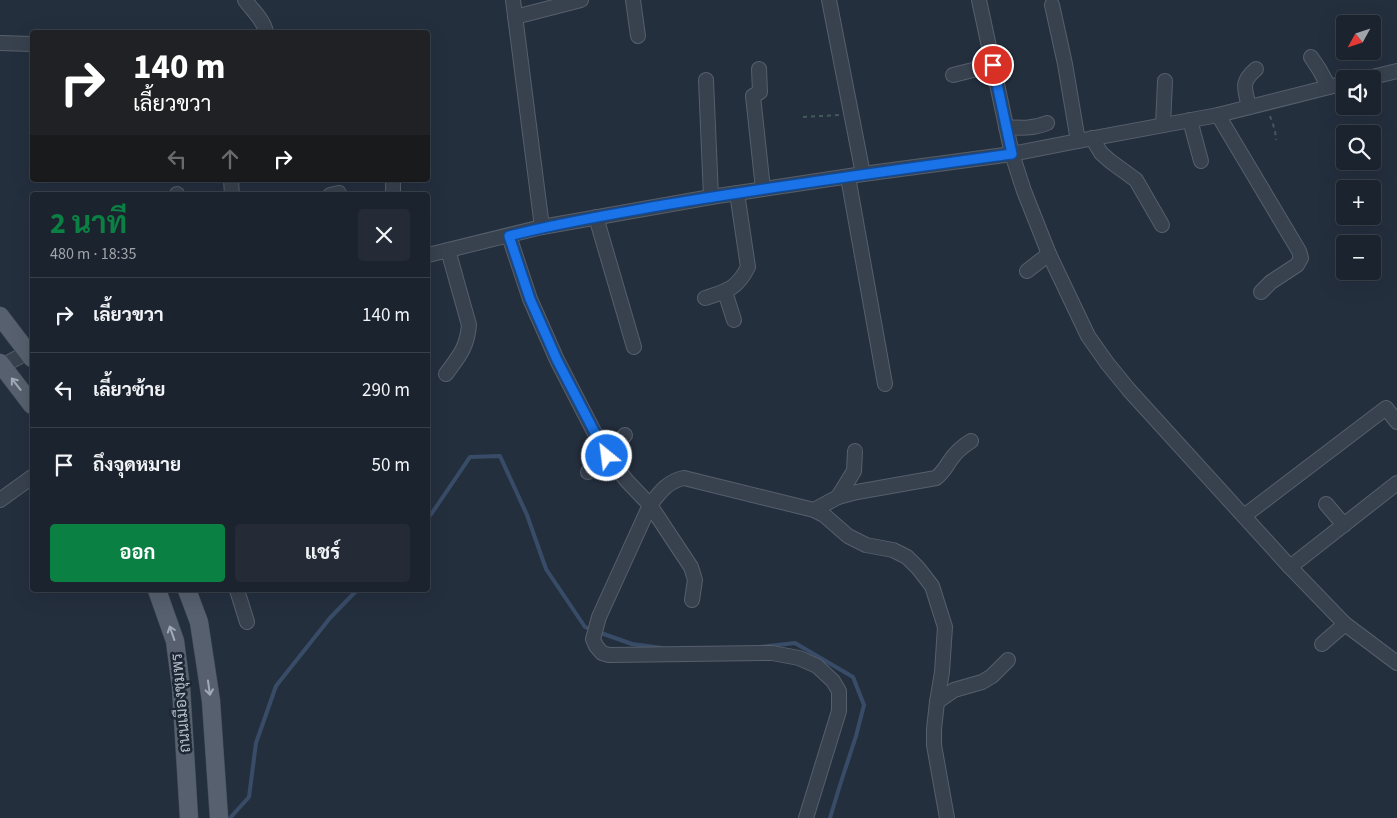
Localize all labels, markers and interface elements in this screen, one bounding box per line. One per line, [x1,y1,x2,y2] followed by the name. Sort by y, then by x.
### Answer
[1336,15,1381,60] north arrow
[1336,15,1381,280] map controls
[133,42,225,92] text: 140 m
[972,44,1014,86] pin
[50,50,115,115] icon: right
[979,51,1007,79] icon: arrive
[1336,70,1381,115] button: sound
[133,88,211,120] text: เลี้ยวขวา
[1336,125,1381,170] button: search
[163,145,191,173] icon: left
[216,145,244,173] icon: ahead
[269,145,297,173] icon: right
[1336,180,1381,225] button: +
[50,202,127,245] text: 2 นาที
[358,209,410,261] button: close
[1336,235,1381,280] button: −
[50,243,137,265] text: 480 m · 18:35
[50,301,78,329] icon: right
[93,302,164,329] text: เลี้ยวขวา
[362,302,410,329] text: 140 m
[50,376,78,404] icon: left
[93,377,165,404] text: เลี้ยวซ้าย
[362,377,410,404] text: 290 m
[11,378,22,391] one-way arrow
[580,429,632,481] position arrow
[50,451,78,479] icon: arrive
[93,452,181,479] text: ถึงจุดหมาย
[372,452,410,479] text: 50 m
[50,524,225,582] button: ออก
[235,524,410,582] button: แชร์
[167,626,176,642] one-way arrow
[166,652,196,754] street label: ถนนเมืองชุมพร
[204,680,214,696] one-way arrow

